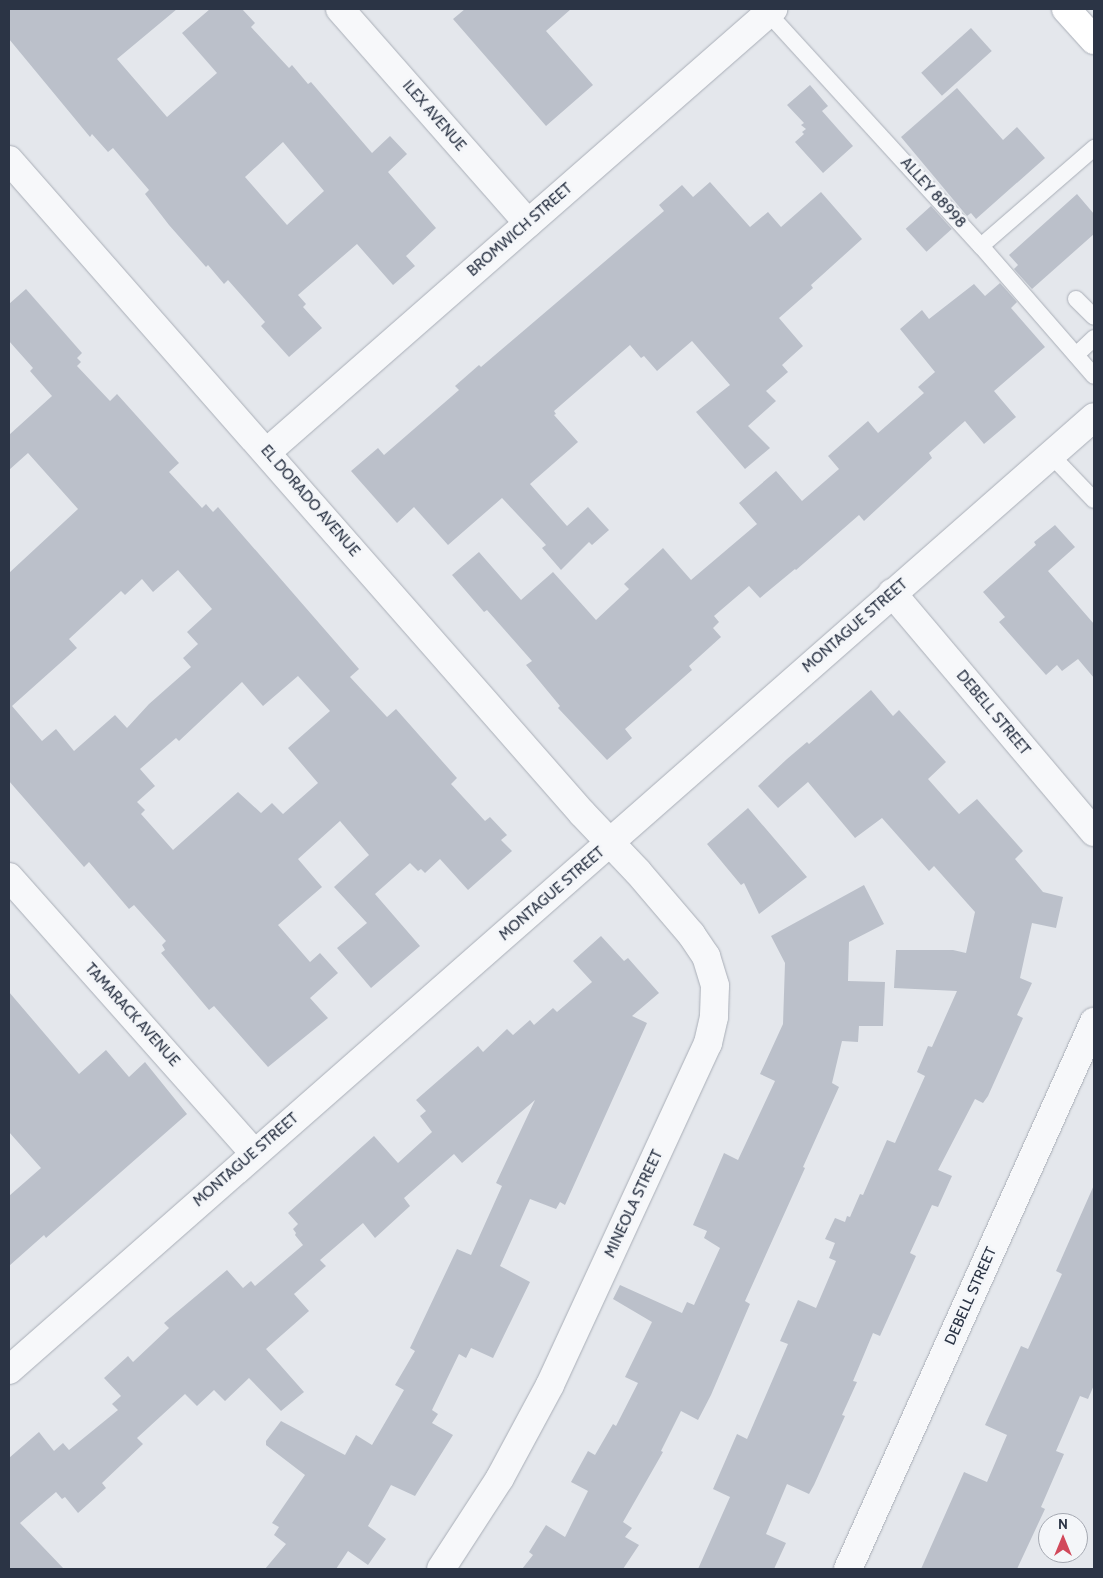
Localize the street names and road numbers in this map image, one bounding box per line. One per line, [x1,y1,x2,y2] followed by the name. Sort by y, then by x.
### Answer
[398,77,470,155] street label: ILEX AVENUE
[897,154,969,232] street label: ALLEY 88998
[464,180,576,280] street label: BROMWICH STREET
[257,442,363,560] street label: EL DORADO AVENUE
[799,575,911,677] street label: MONTAGUE STREET
[952,667,1034,759] street label: DEBELL STREET
[496,843,608,945] street label: MONTAGUE STREET
[81,960,183,1070] street label: TAMARACK AVENUE
[190,1109,302,1211] street label: MONTAGUE STREET
[601,1147,667,1261] street label: MINEOLA STREET
[941,1244,1001,1348] street label: DEBELL STREET

